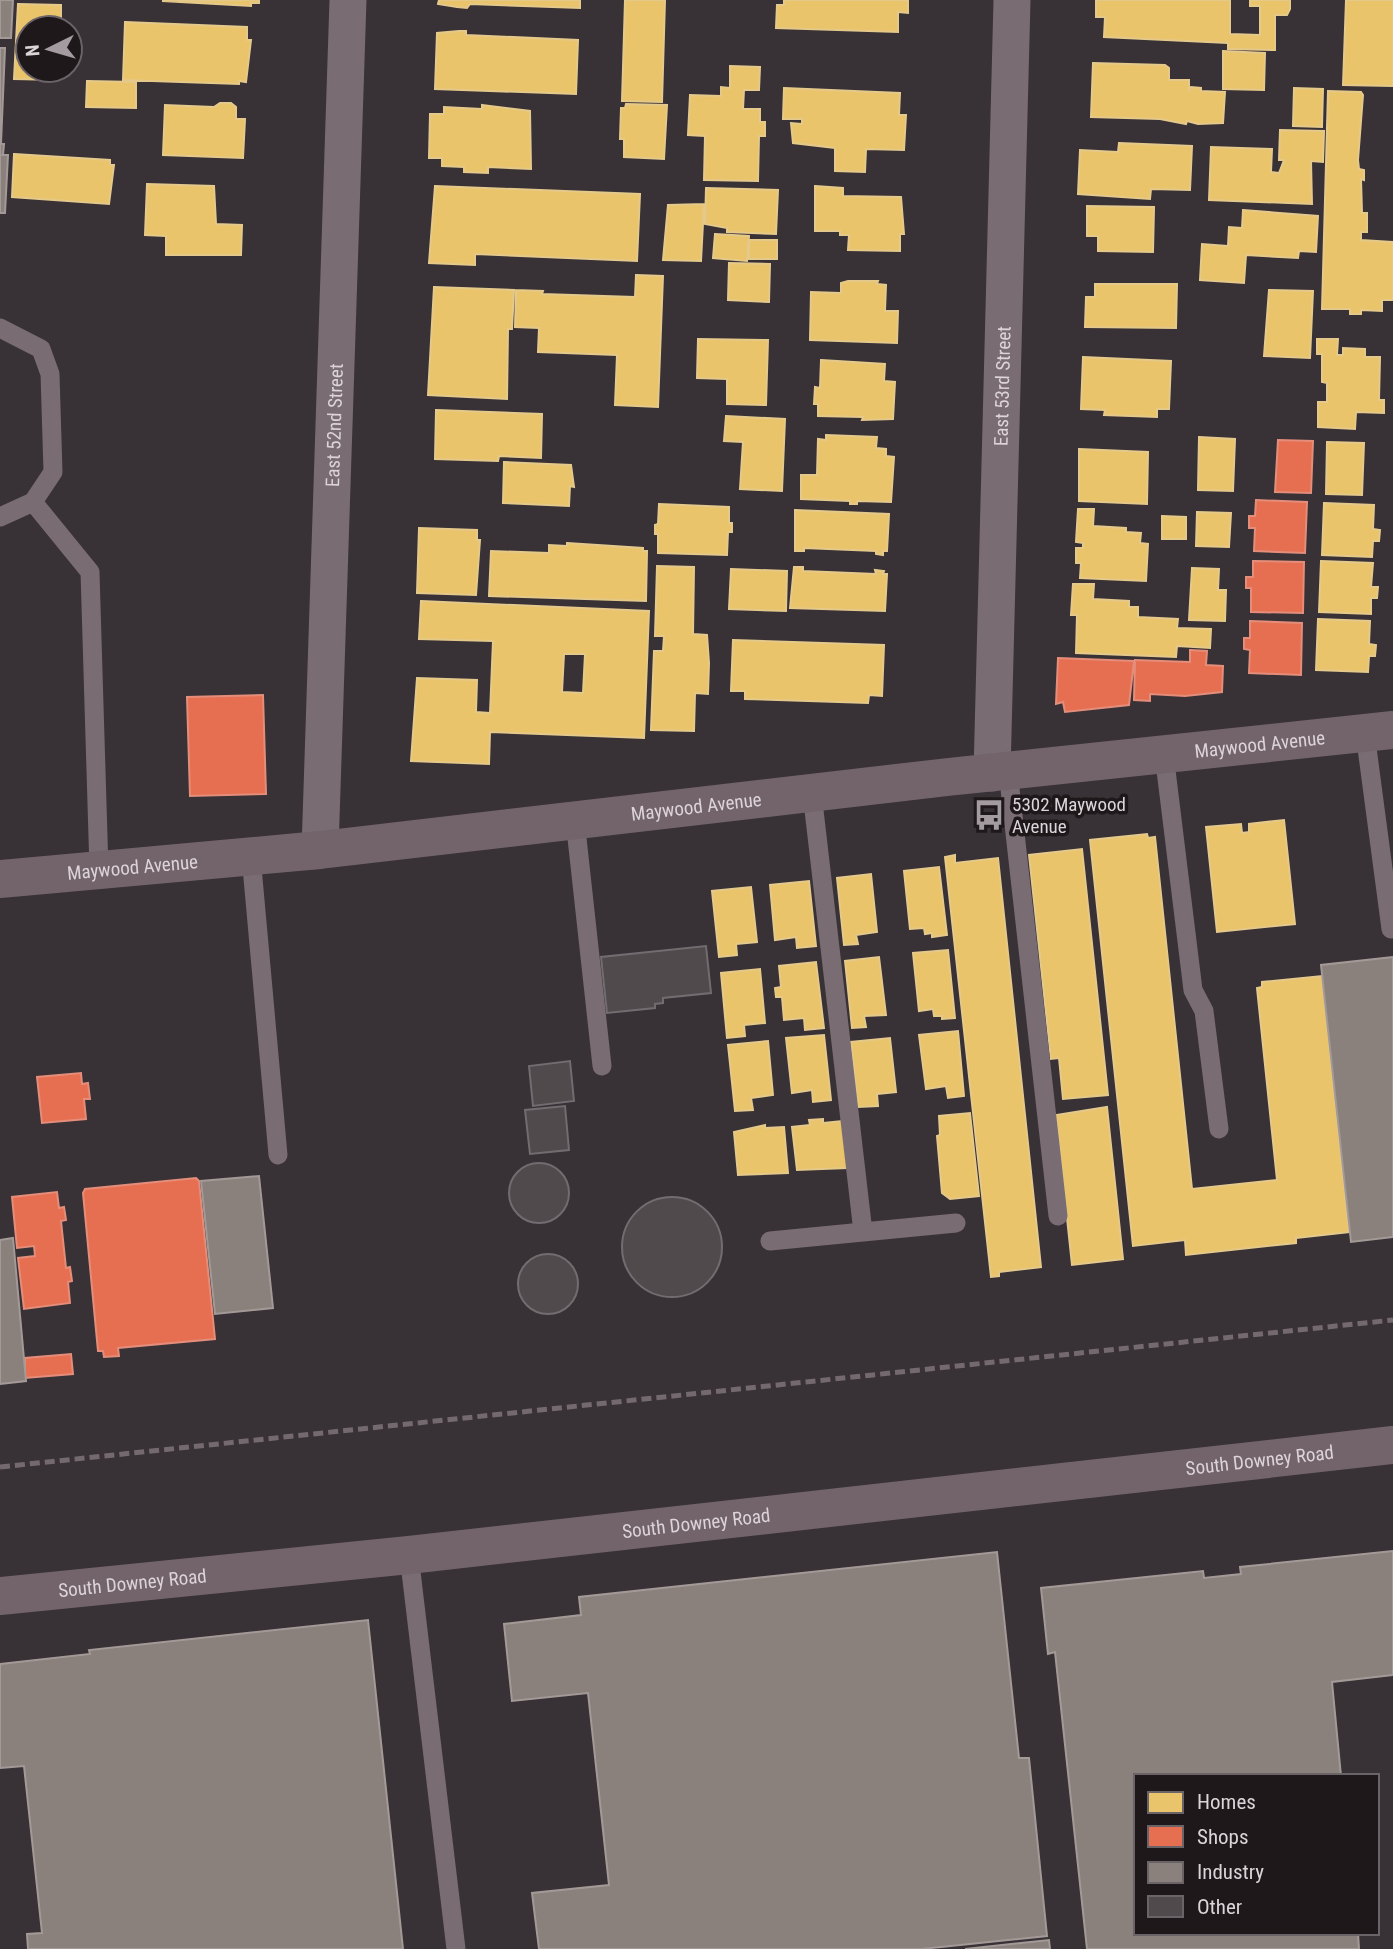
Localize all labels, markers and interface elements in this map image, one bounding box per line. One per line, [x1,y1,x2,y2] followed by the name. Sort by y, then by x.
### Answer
[14,14,84,84] north arrow
[21,44,45,57] text: N
[989,326,1016,446] street label: East 53rd Street
[321,363,348,487] street label: East 52nd Street
[1193,726,1326,763] street label: Maywood Avenue
[630,788,763,826] street label: Maywood Avenue
[1012,793,1126,838] place label: 5302 Maywood Avenue
[972,798,1006,832] bus stop icon: 5302 Maywood Avenue
[66,850,199,885] street label: Maywood Avenue
[1184,1441,1335,1480] street label: South Downey Road
[621,1504,772,1543] street label: South Downey Road
[57,1564,208,1602] street label: South Downey Road
[1134,1774,1379,1935] legend
[1197,1790,1256,1814] text: Homes
[1197,1825,1249,1849] text: Shops
[1197,1860,1264,1884] text: Industry
[1197,1895,1242,1919] text: Other

